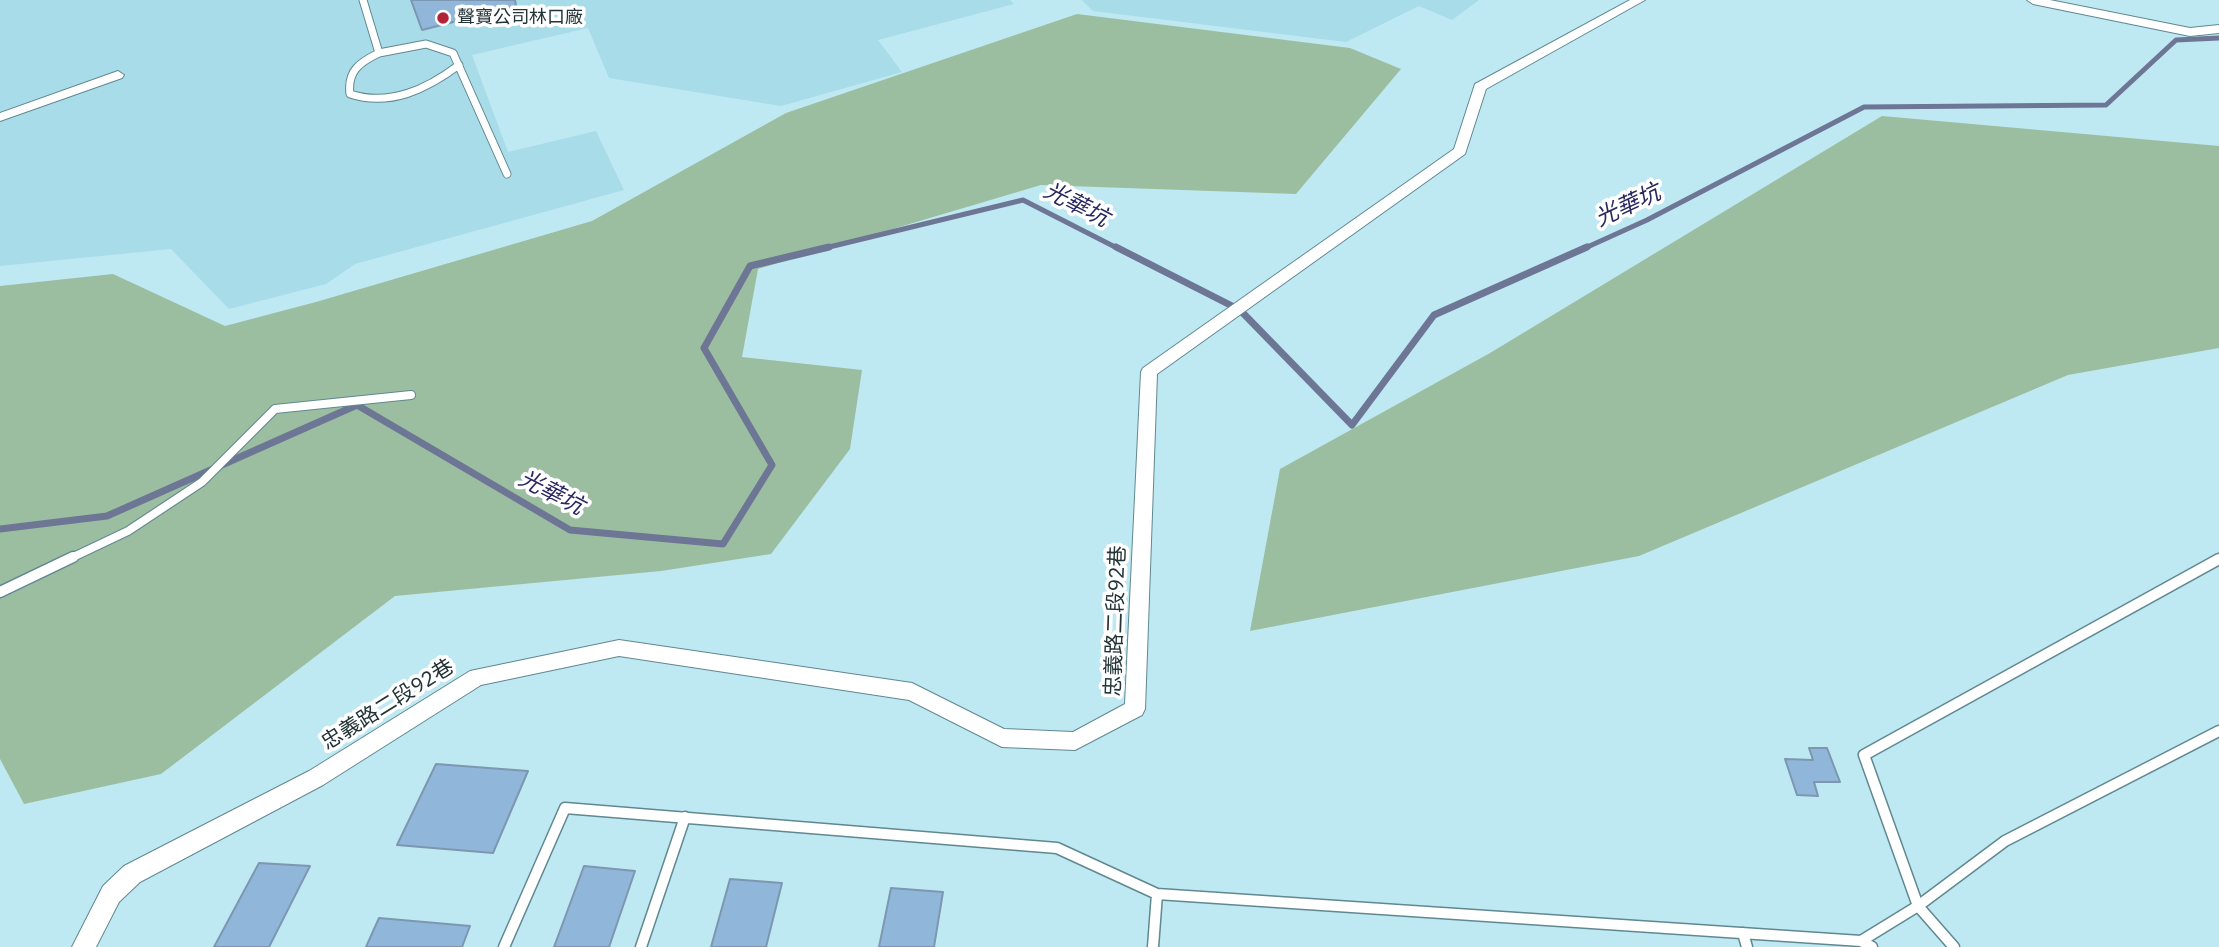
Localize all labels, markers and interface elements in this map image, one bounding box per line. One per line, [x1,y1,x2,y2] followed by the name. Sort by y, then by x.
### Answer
[457,7,583,29] place label: 聲寶公司林口廠
[435,10,451,26] marker: 聲寶公司林口廠
[1039,177,1113,233] water label: 光華坑
[1591,179,1665,233] water label: 光華坑
[514,465,588,521] water label: 光華坑
[1101,545,1131,697] street label: 忠義路二段92巷
[317,654,459,756] street label: 忠義路二段92巷

